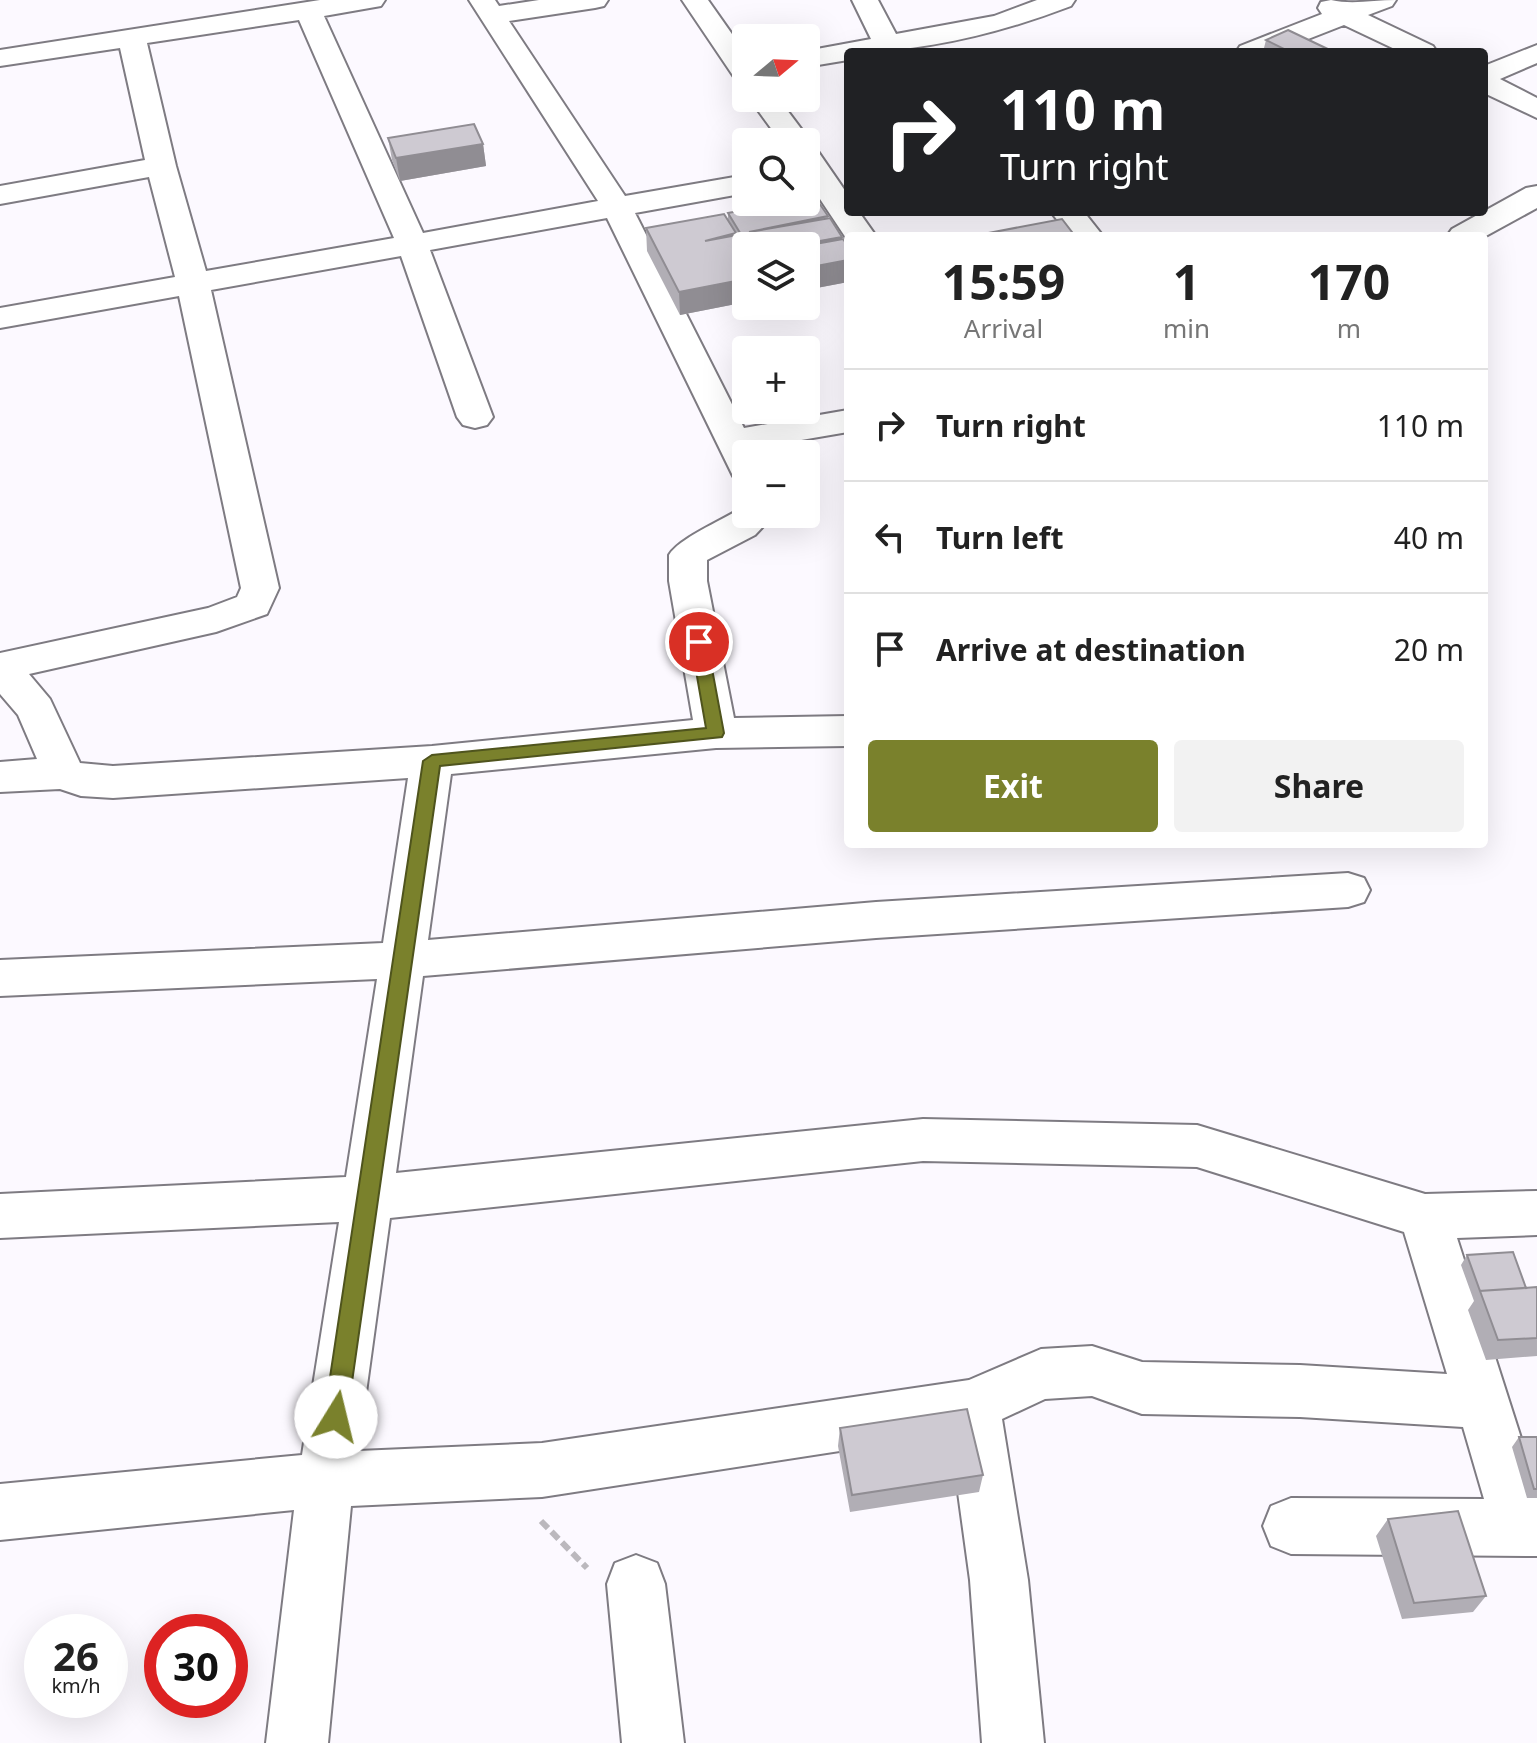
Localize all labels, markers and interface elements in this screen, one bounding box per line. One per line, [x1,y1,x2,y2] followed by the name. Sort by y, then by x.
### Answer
[732,24,820,112] north arrow
[732,24,820,528] map controls
[1000,70,1165,146] text: 110 m
[868,80,972,184] icon: right
[732,128,820,216] button: search
[1000,142,1168,191] text: Turn right
[732,232,820,320] button: layers
[942,249,1065,314] text: 15:59
[1173,249,1200,314] text: 1
[1308,249,1390,314] text: 170
[964,310,1043,346] text: Arrival
[1163,310,1210,346] text: min
[1337,310,1361,346] text: m
[732,336,820,424] button: +
[868,403,912,447] icon: right
[936,405,1086,446] text: Turn right
[1377,405,1464,446] text: 110 m
[732,440,820,528] button: −
[868,515,912,559] icon: left
[936,517,1064,558] text: Turn left
[1394,517,1464,558] text: 40 m
[665,608,733,676] pin
[677,620,721,664] icon: arrive
[868,627,912,671] icon: arrive
[936,629,1246,670] text: Arrive at destination
[1394,629,1464,670] text: 20 m
[868,740,1158,832] button: Exit
[1174,740,1464,832] button: Share
[294,1375,378,1459] position arrow
[144,1614,248,1718] speed limit sign: 30
[53,1628,99,1683] text: 26
[51,1672,101,1699] text: km/h

